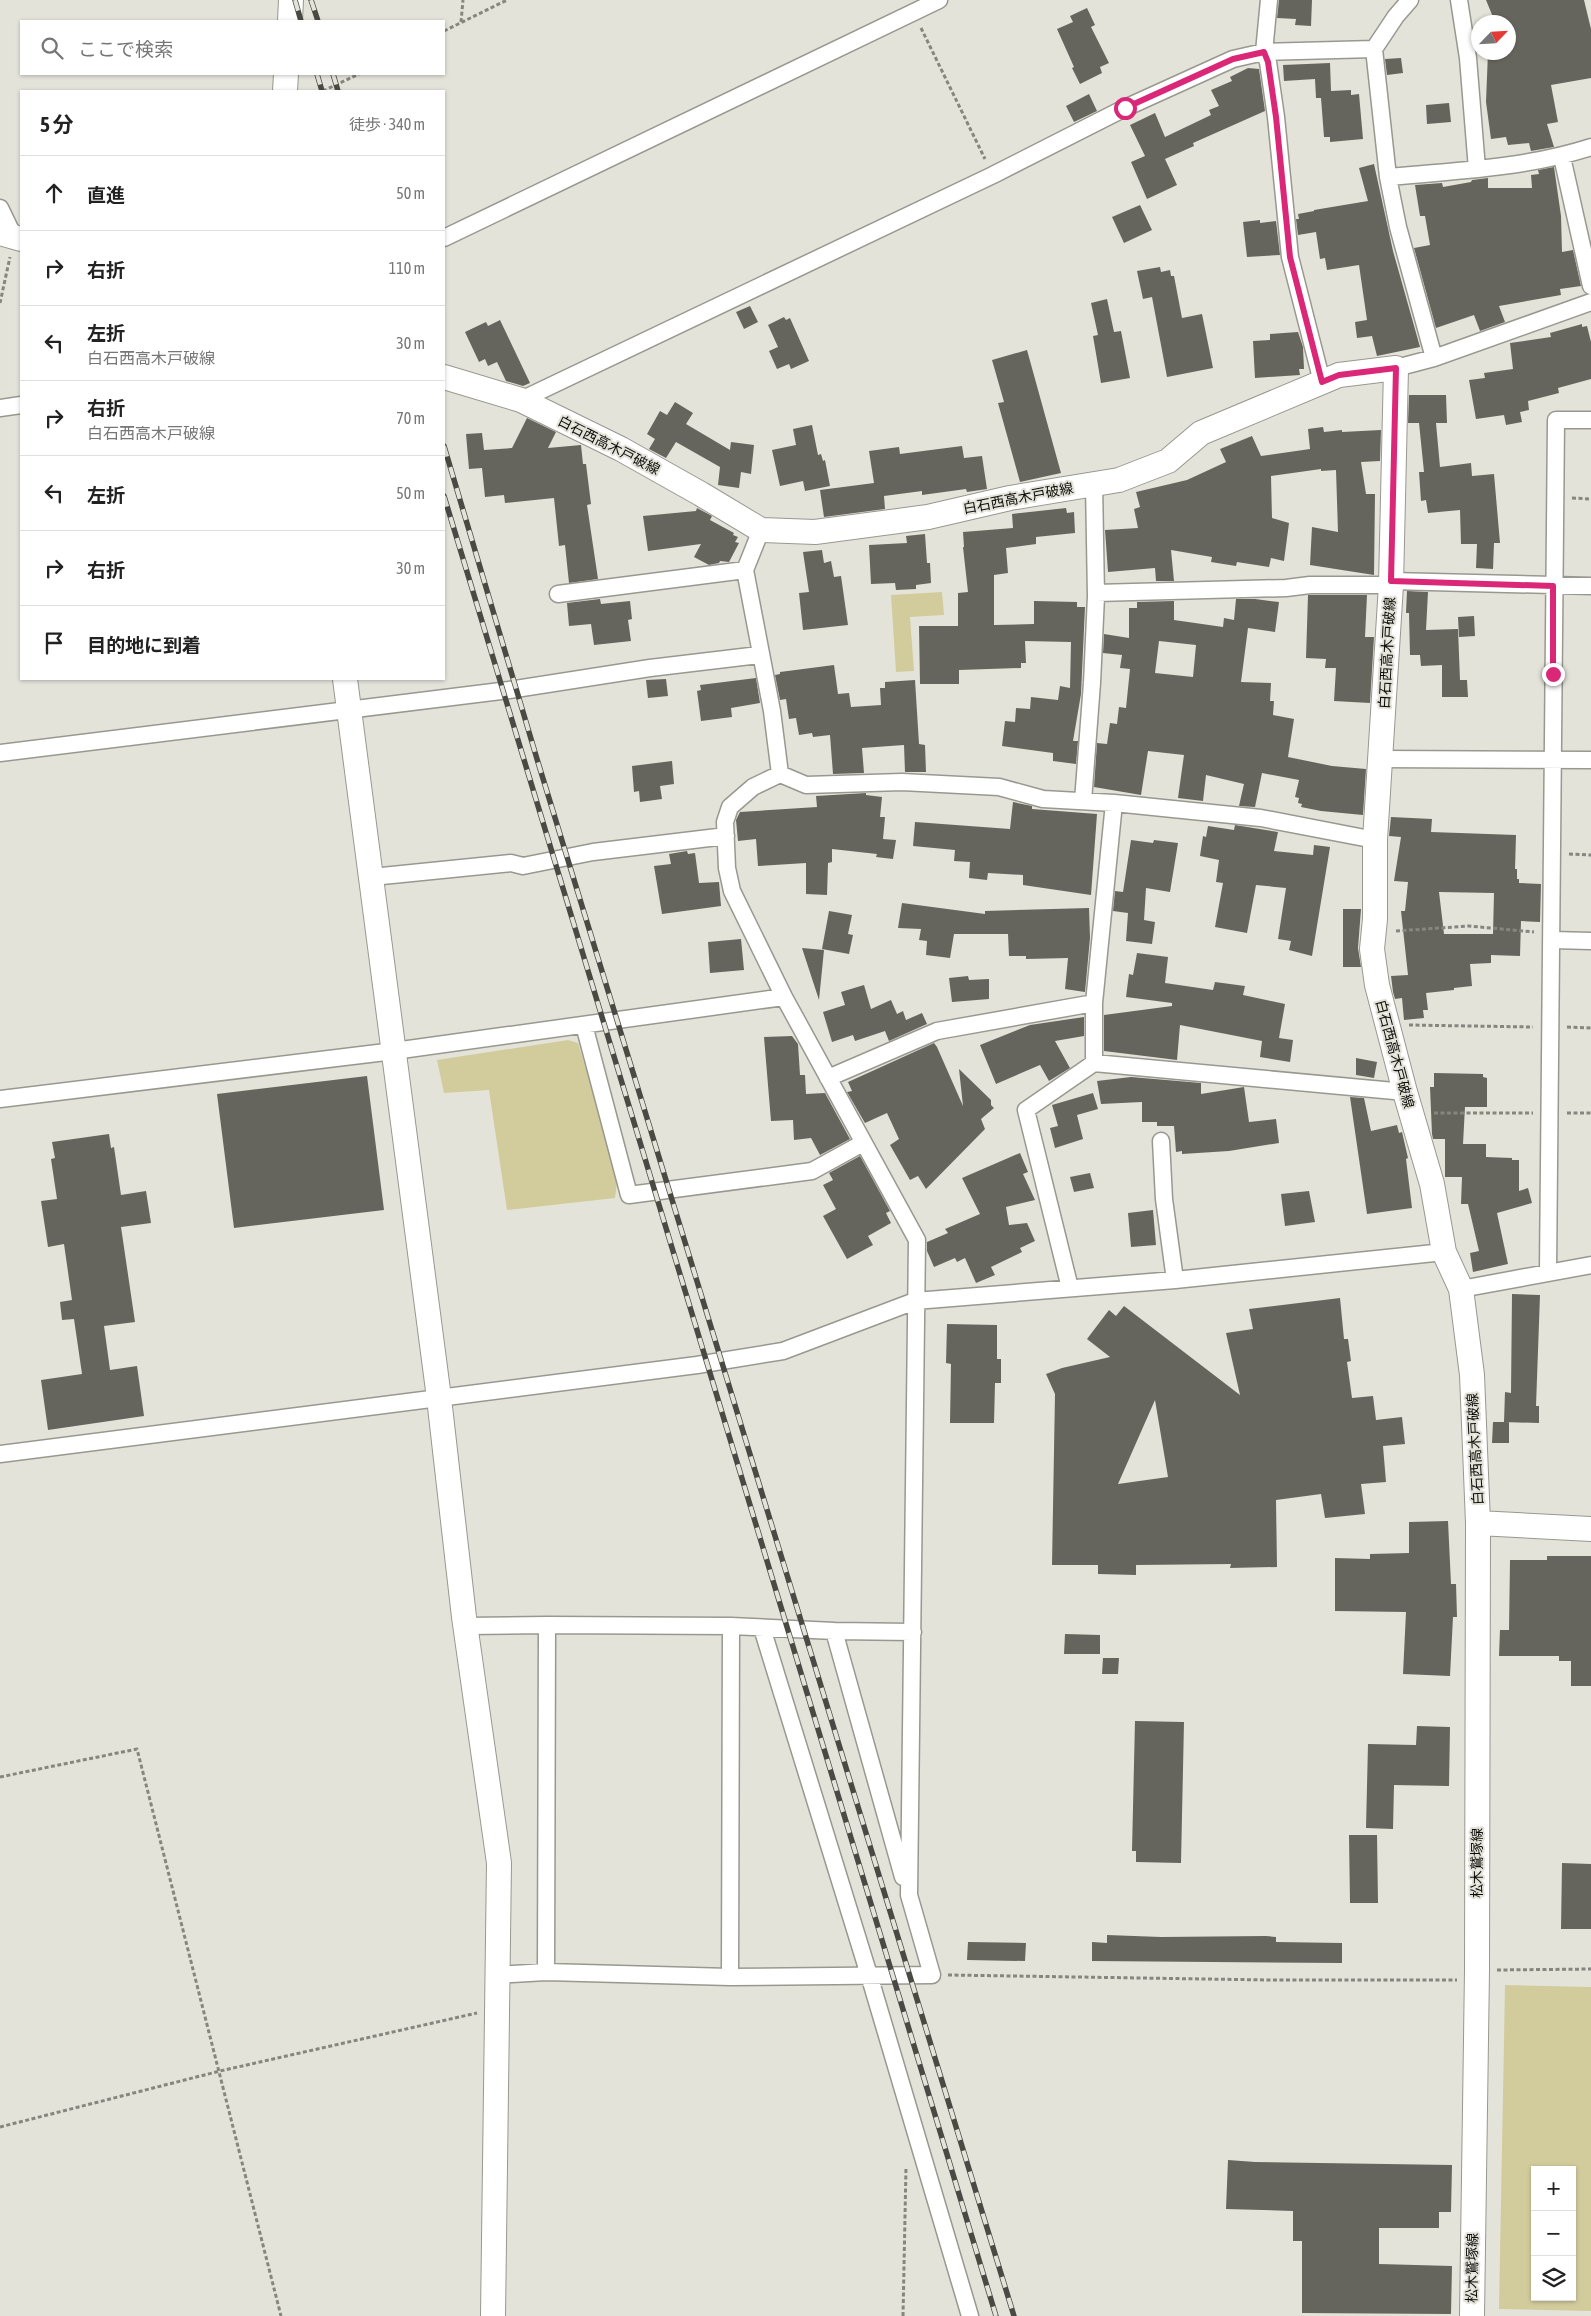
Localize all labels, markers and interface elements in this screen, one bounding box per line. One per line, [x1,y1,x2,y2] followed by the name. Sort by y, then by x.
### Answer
[1471,15,1516,60] north arrow
[20,20,445,75] search box
[38,34,66,62] icon: search
[78,38,173,60] text: ここで検索
[1114,97,1137,120] route start
[40,112,74,136] text: 5 分
[349,115,425,133] text: 徒歩 · 340 m
[40,179,68,207] icon: ahead
[87,184,125,206] text: 直進
[396,184,425,202] text: 50 m
[40,254,68,282] icon: right
[87,259,125,281] text: 右折
[389,259,425,277] text: 110 m
[87,322,125,344] text: 左折
[40,329,68,357] icon: left
[396,334,425,352] text: 30 m
[87,349,215,367] text: 白石西高木戸破線
[87,397,125,419] text: 右折
[40,404,68,432] icon: right
[396,409,425,427] text: 70 m
[555,412,663,478] street label: 白石西高木戸破線
[87,424,215,442] text: 白石西高木戸破線
[40,479,68,507] icon: left
[962,479,1074,517] street label: 白石西高木戸破線
[87,484,125,506] text: 左折
[396,484,425,502] text: 50 m
[40,554,68,582] icon: right
[87,559,125,581] text: 右折
[396,559,425,577] text: 30 m
[1376,597,1398,709] street label: 白石西高木戸破線
[40,629,68,657] icon: arrive
[87,634,201,656] text: 目的地に到着
[1542,663,1565,686] route end
[1373,998,1417,1110] street label: 白石西高木戸破線
[1464,1393,1486,1505] street label: 白石西高木戸破線
[1469,1828,1485,1898] street label: 松木鷲塚線
[1531,2166,1576,2301] map controls
[1531,2166,1576,2211] button: +
[1531,2211,1576,2256] button: −
[1463,2233,1481,2303] street label: 松木鷲塚線
[1531,2256,1576,2301] button: layers

